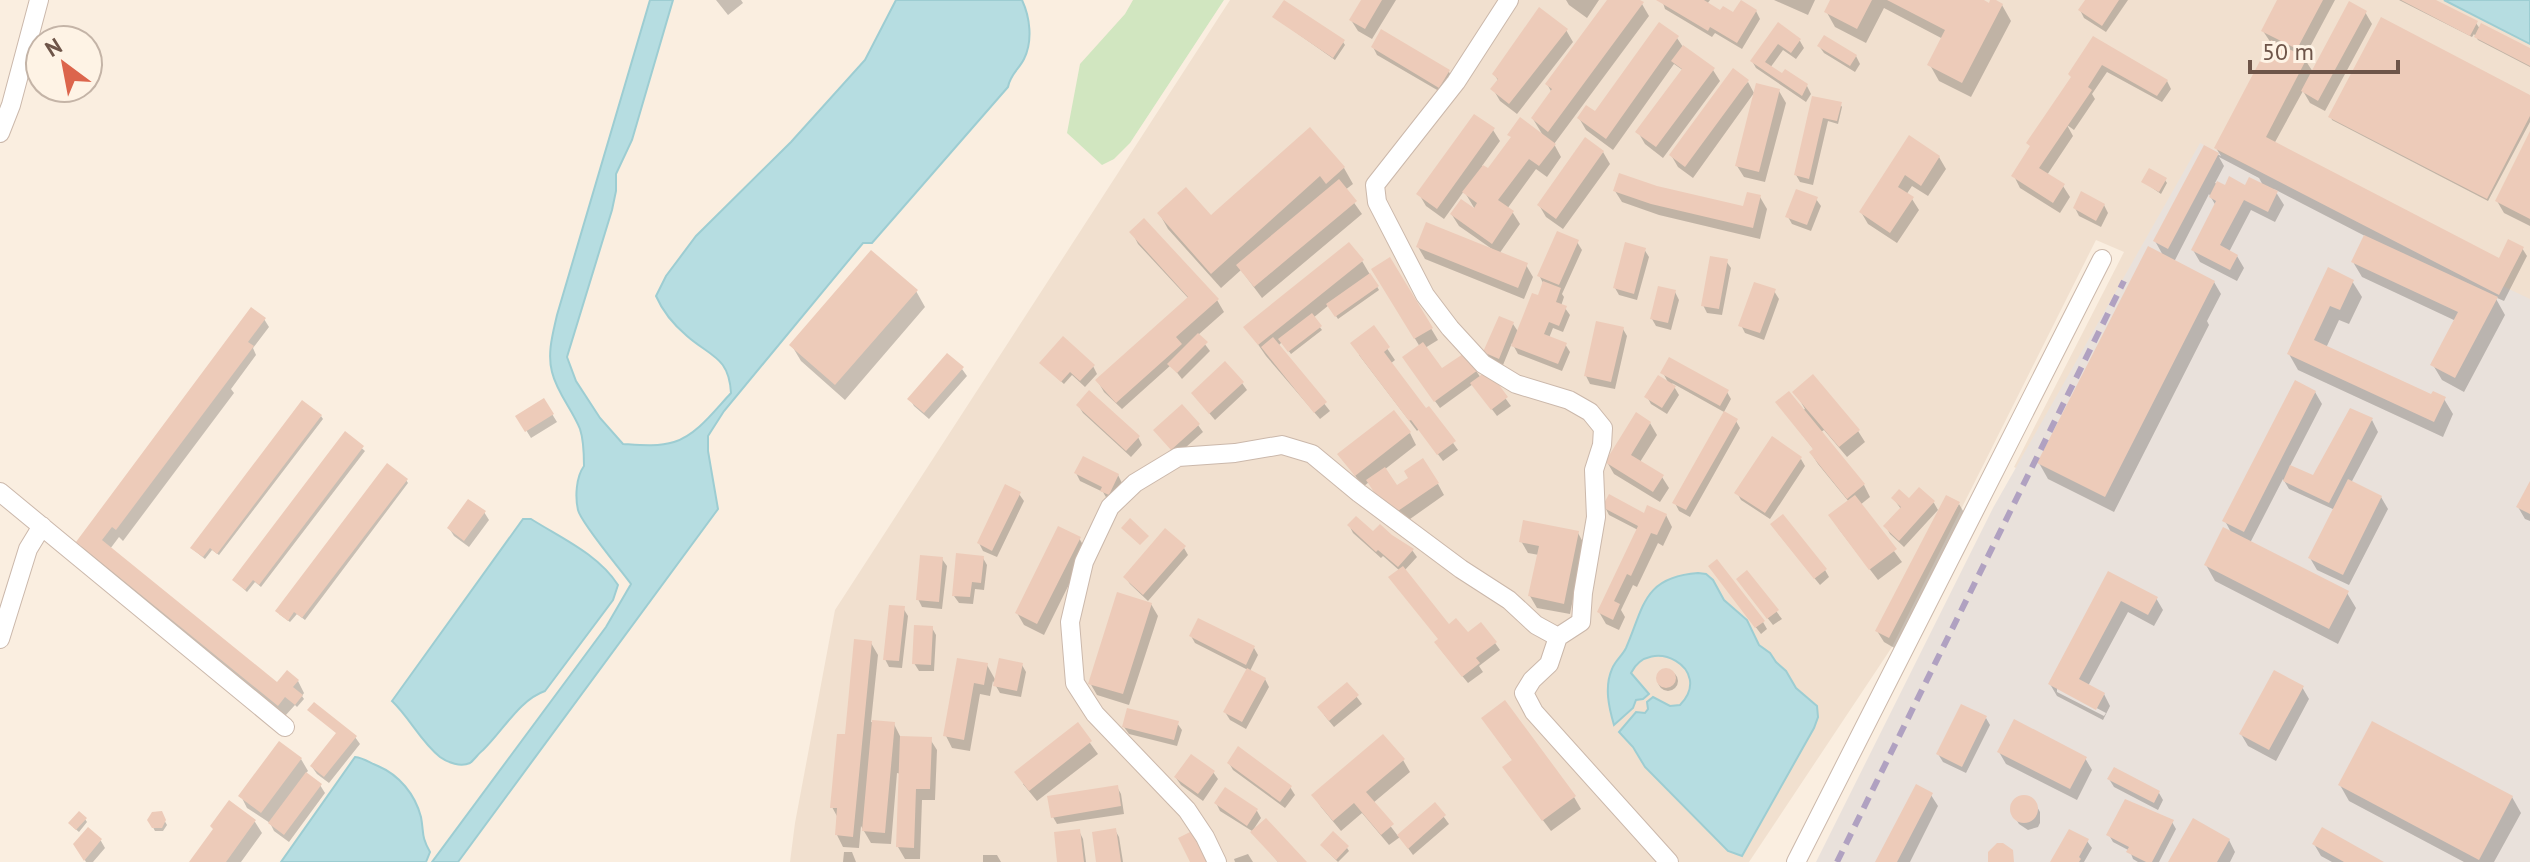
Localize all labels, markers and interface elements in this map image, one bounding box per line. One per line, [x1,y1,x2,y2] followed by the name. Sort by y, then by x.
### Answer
[24,24,104,104] north arrow
[2250,24,2398,74] scale bar
[40,31,67,63] text: N
[2262,36,2314,67] text: 50 m

